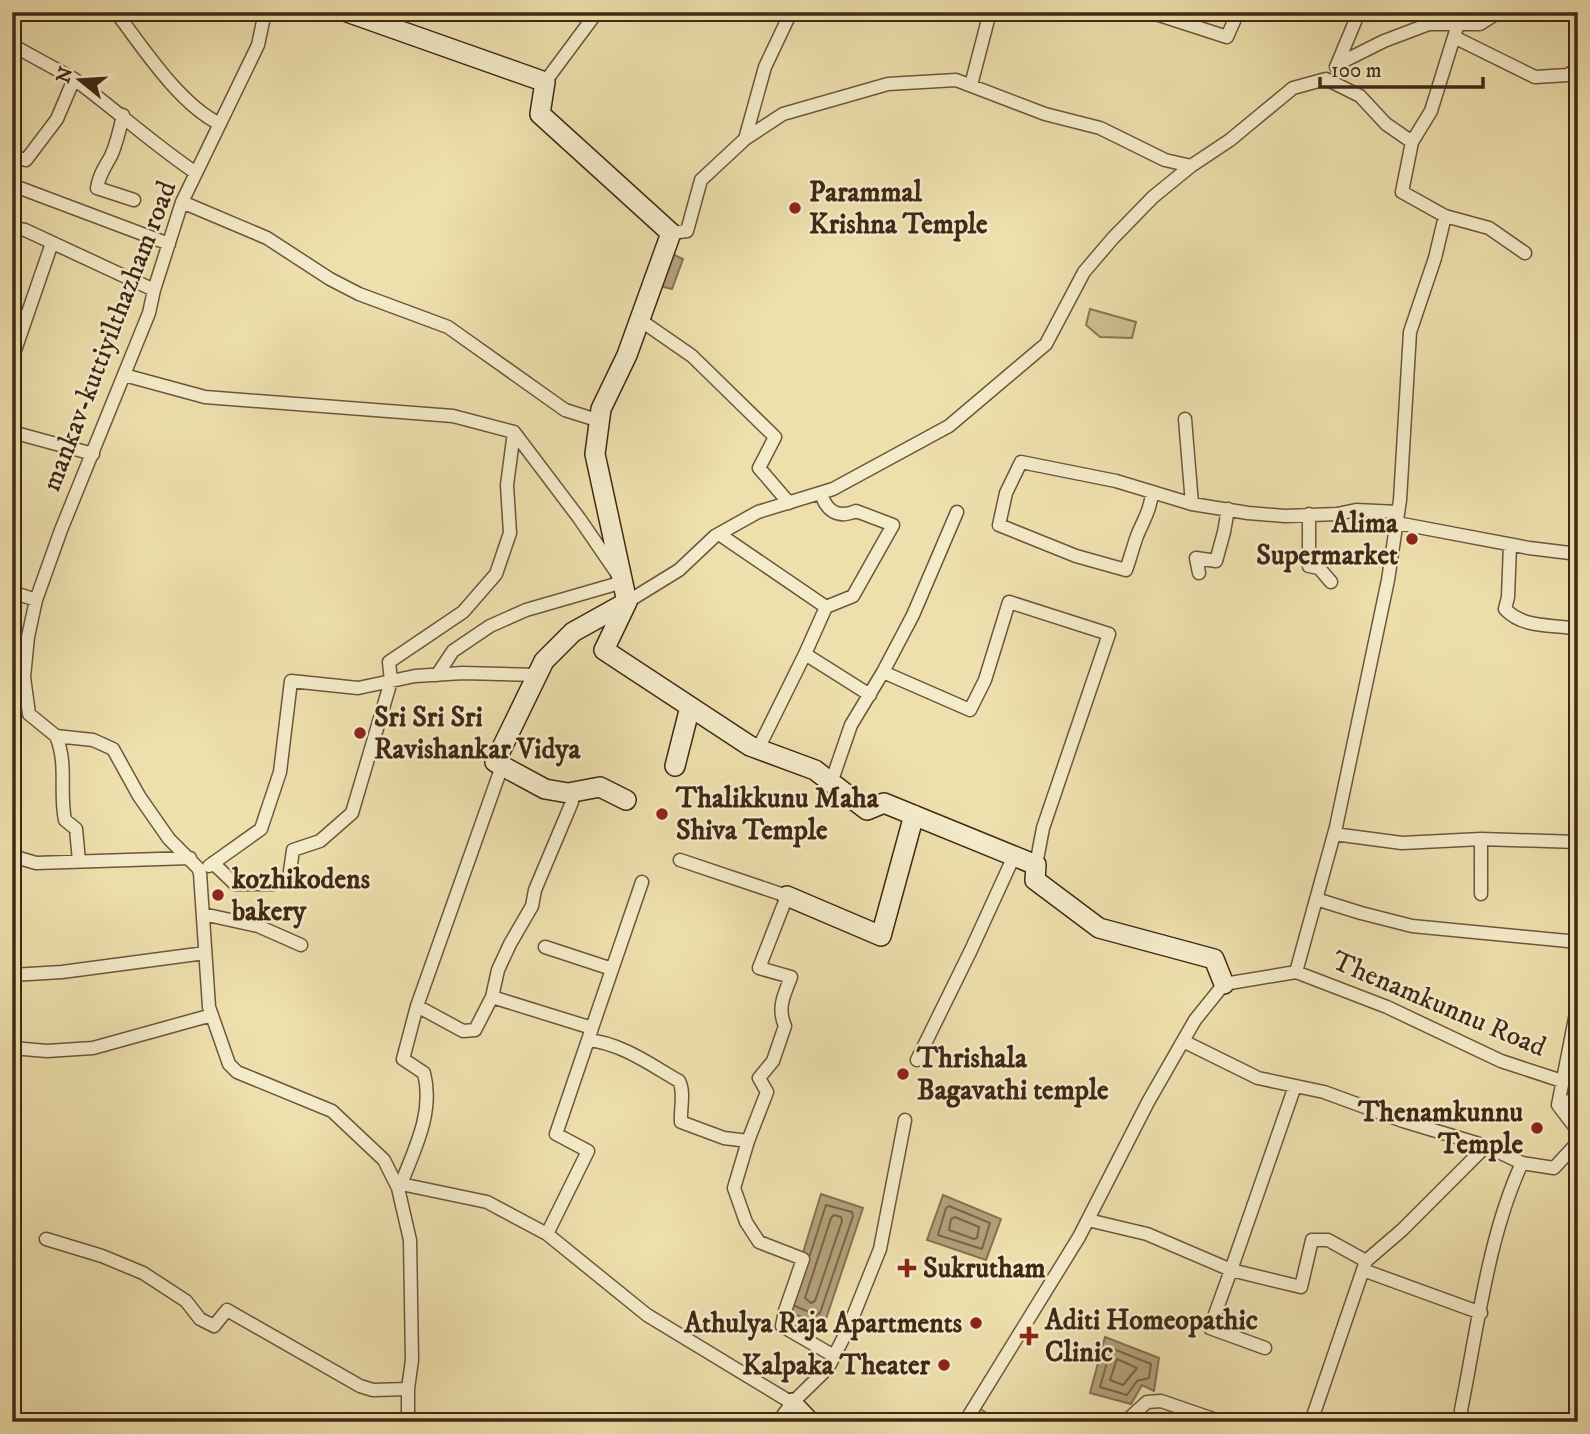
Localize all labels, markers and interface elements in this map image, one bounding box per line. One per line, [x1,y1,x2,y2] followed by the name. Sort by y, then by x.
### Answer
[46,46,116,116] north arrow
[1320,46,1483,90] scale bar
[1331,58,1382,84] text: 100 m
[52,64,79,86] text: N
[809,175,988,242] place label: Parammal Krishna Temple
[34,176,184,496] street label: mankav-kuttiyilthazham road
[787,200,803,216] marker: Parammal Krishna Temple
[1256,506,1399,573] place label: Alima Supermarket
[1404,531,1420,547] marker: Alima Supermarket
[374,700,582,767] place label: Sri Sri Sri Ravishankar Vidya
[352,725,368,741] marker: Sri Sri Sri Ravishankar Vidya
[675,781,880,848] place label: Thalikkunu Maha Shiva Temple
[654,806,670,822] marker: Thalikkunu Maha Shiva Temple
[231,862,371,929] place label: kozhikodens bakery
[210,887,226,903] marker: kozhikodens bakery
[1327,943,1551,1065] street label: Thenamkunnu Road
[916,1041,1109,1108] place label: Thrishala Bagavathi temple
[895,1066,911,1082] marker: Thrishala Bagavathi temple
[1357,1095,1523,1162] place label: Thenamkunnu Temple
[1529,1120,1545,1136] marker: Thenamkunnu Temple
[923,1251,1046,1286] place label: Sukrutham
[897,1258,917,1278] marker: Sukrutham
[1044,1303,1258,1370] place label: Aditi Homeopathic Clinic
[683,1306,963,1341] place label: Athulya Raja Apartments
[968,1315,984,1331] marker: Athulya Raja Apartments
[1019,1326,1039,1346] marker: Aditi Homeopathic Clinic
[742,1348,931,1383] place label: Kalpaka Theater
[936,1357,952,1373] marker: Kalpaka Theater

